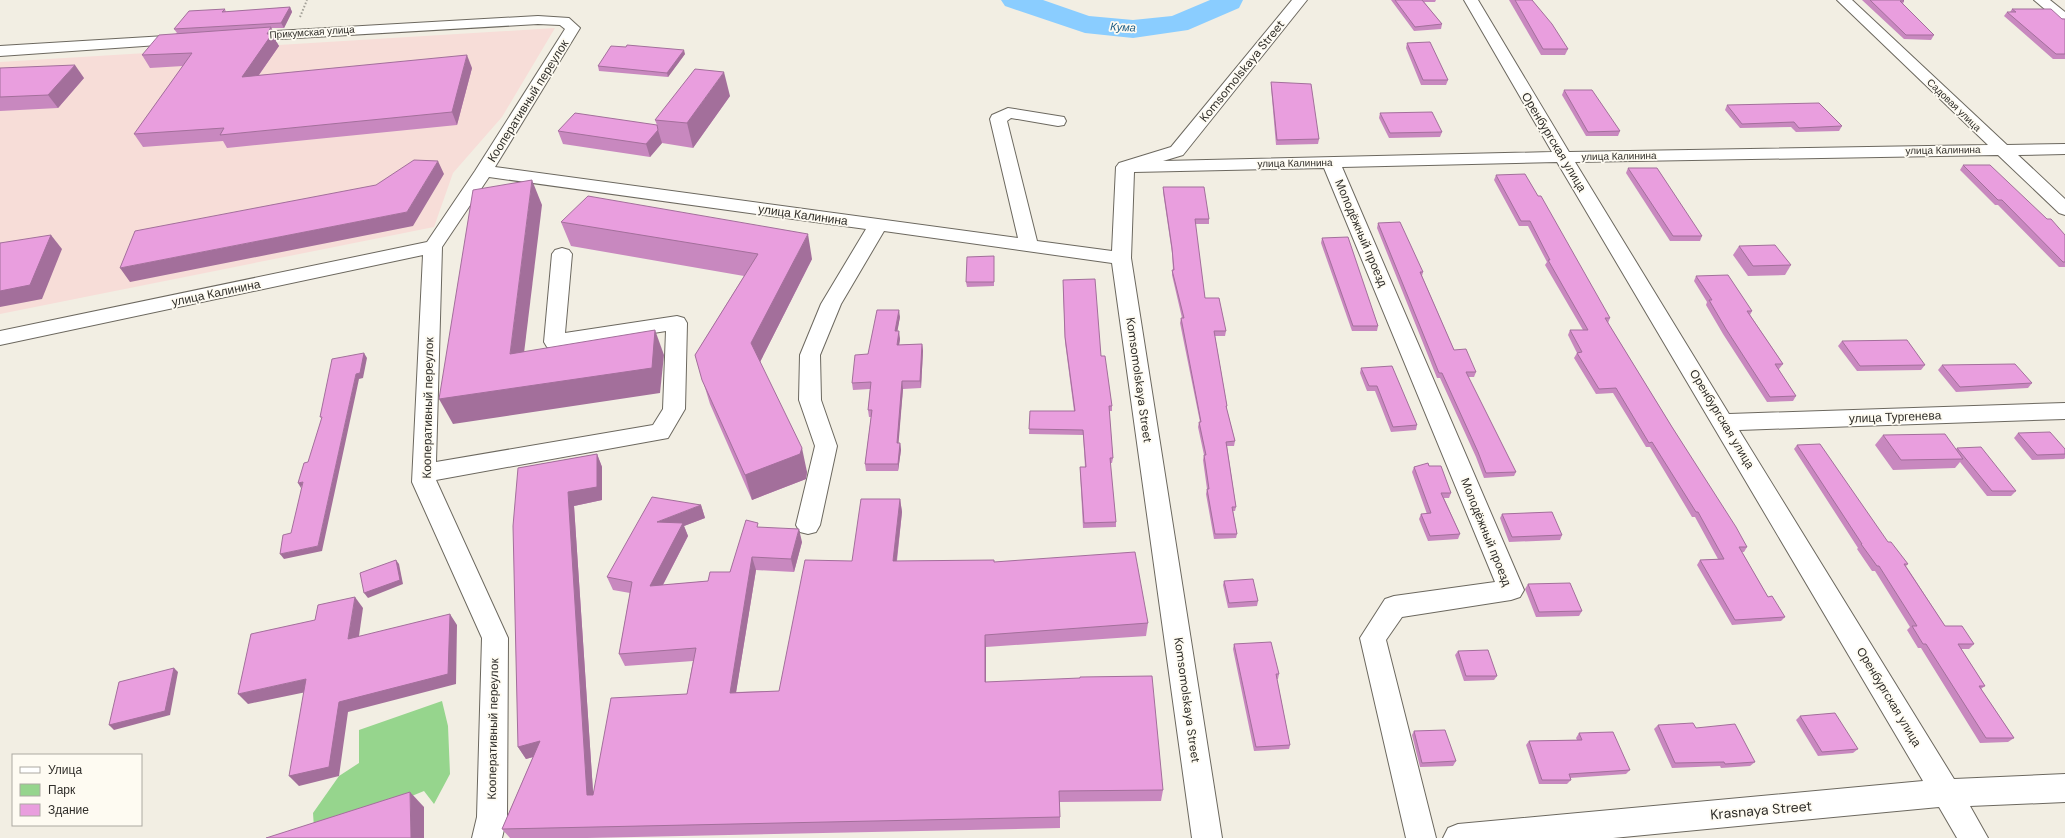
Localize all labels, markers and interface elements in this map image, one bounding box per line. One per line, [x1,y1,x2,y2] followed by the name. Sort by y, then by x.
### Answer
[1196,17,1288,125] street label: Komsomolskaya Street
[1110,19,1136,35] water label: Кума
[269,23,355,41] street label: Прикумская улица
[484,36,573,165] street label: Кооперативный переулок
[1924,76,1984,135] street label: Садовая улица
[1518,89,1590,195] street label: Оренбургская улица
[1905,143,1981,157] street label: улица Калинина
[1581,149,1657,163] street label: улица Калинина
[1257,156,1333,170] street label: улица Калинина
[1331,177,1391,289] street label: Молодёжный проезд
[757,201,849,229] street label: улица Калинина
[170,276,262,310] street label: улица Калинина
[1122,316,1156,444] street label: Komsomolskaya Street
[419,336,437,479] street label: Кооперативный переулок
[1686,366,1758,472] street label: Оренбургская улица
[1849,407,1942,427] street label: улица Тургенева
[1457,475,1515,589] street label: Молодёжный проезд
[1170,636,1204,764] street label: Komsomolskaya Street
[1853,644,1925,750] street label: Оренбургская улица
[484,657,502,800] street label: Кооперативный переулок
[12,754,142,826] legend
[48,762,82,778] text: Улица
[48,782,76,798] text: Парк
[1710,797,1812,823] street label: Krasnaya Street
[48,802,89,818] text: Здание

